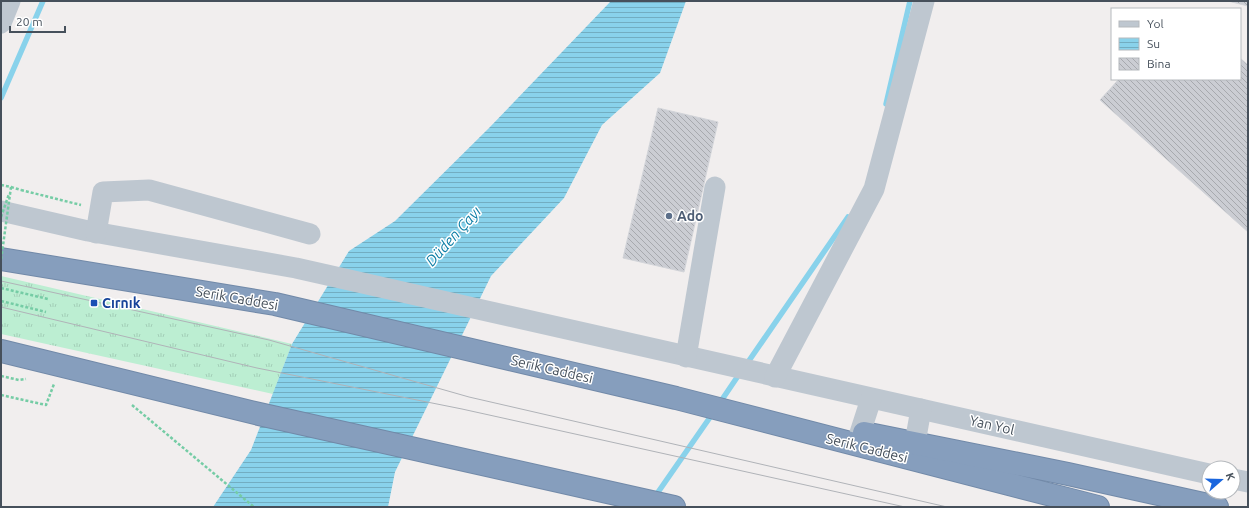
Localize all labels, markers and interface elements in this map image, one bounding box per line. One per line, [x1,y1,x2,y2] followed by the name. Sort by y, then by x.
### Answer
[10,8,65,34] scale bar
[1111,8,1241,80] legend
[16,15,43,28] text: 20 m
[1147,17,1164,30] text: Yol
[1147,37,1160,50] text: Su
[1147,57,1171,70] text: Bina
[422,203,484,269] water label: Düden Çayı
[677,208,704,224] place label: Ado
[664,211,674,221] marker: Ado
[195,283,279,313] street label: Serik Caddesi
[102,295,141,311] place label: Cırnık
[89,298,99,308] marker: Cırnık
[510,352,594,386] street label: Serik Caddesi
[968,412,1016,438] street label: Yan Yol
[825,430,909,466] street label: Serik Caddesi
[1201,460,1241,500] north arrow
[1224,471,1238,483] text: K

